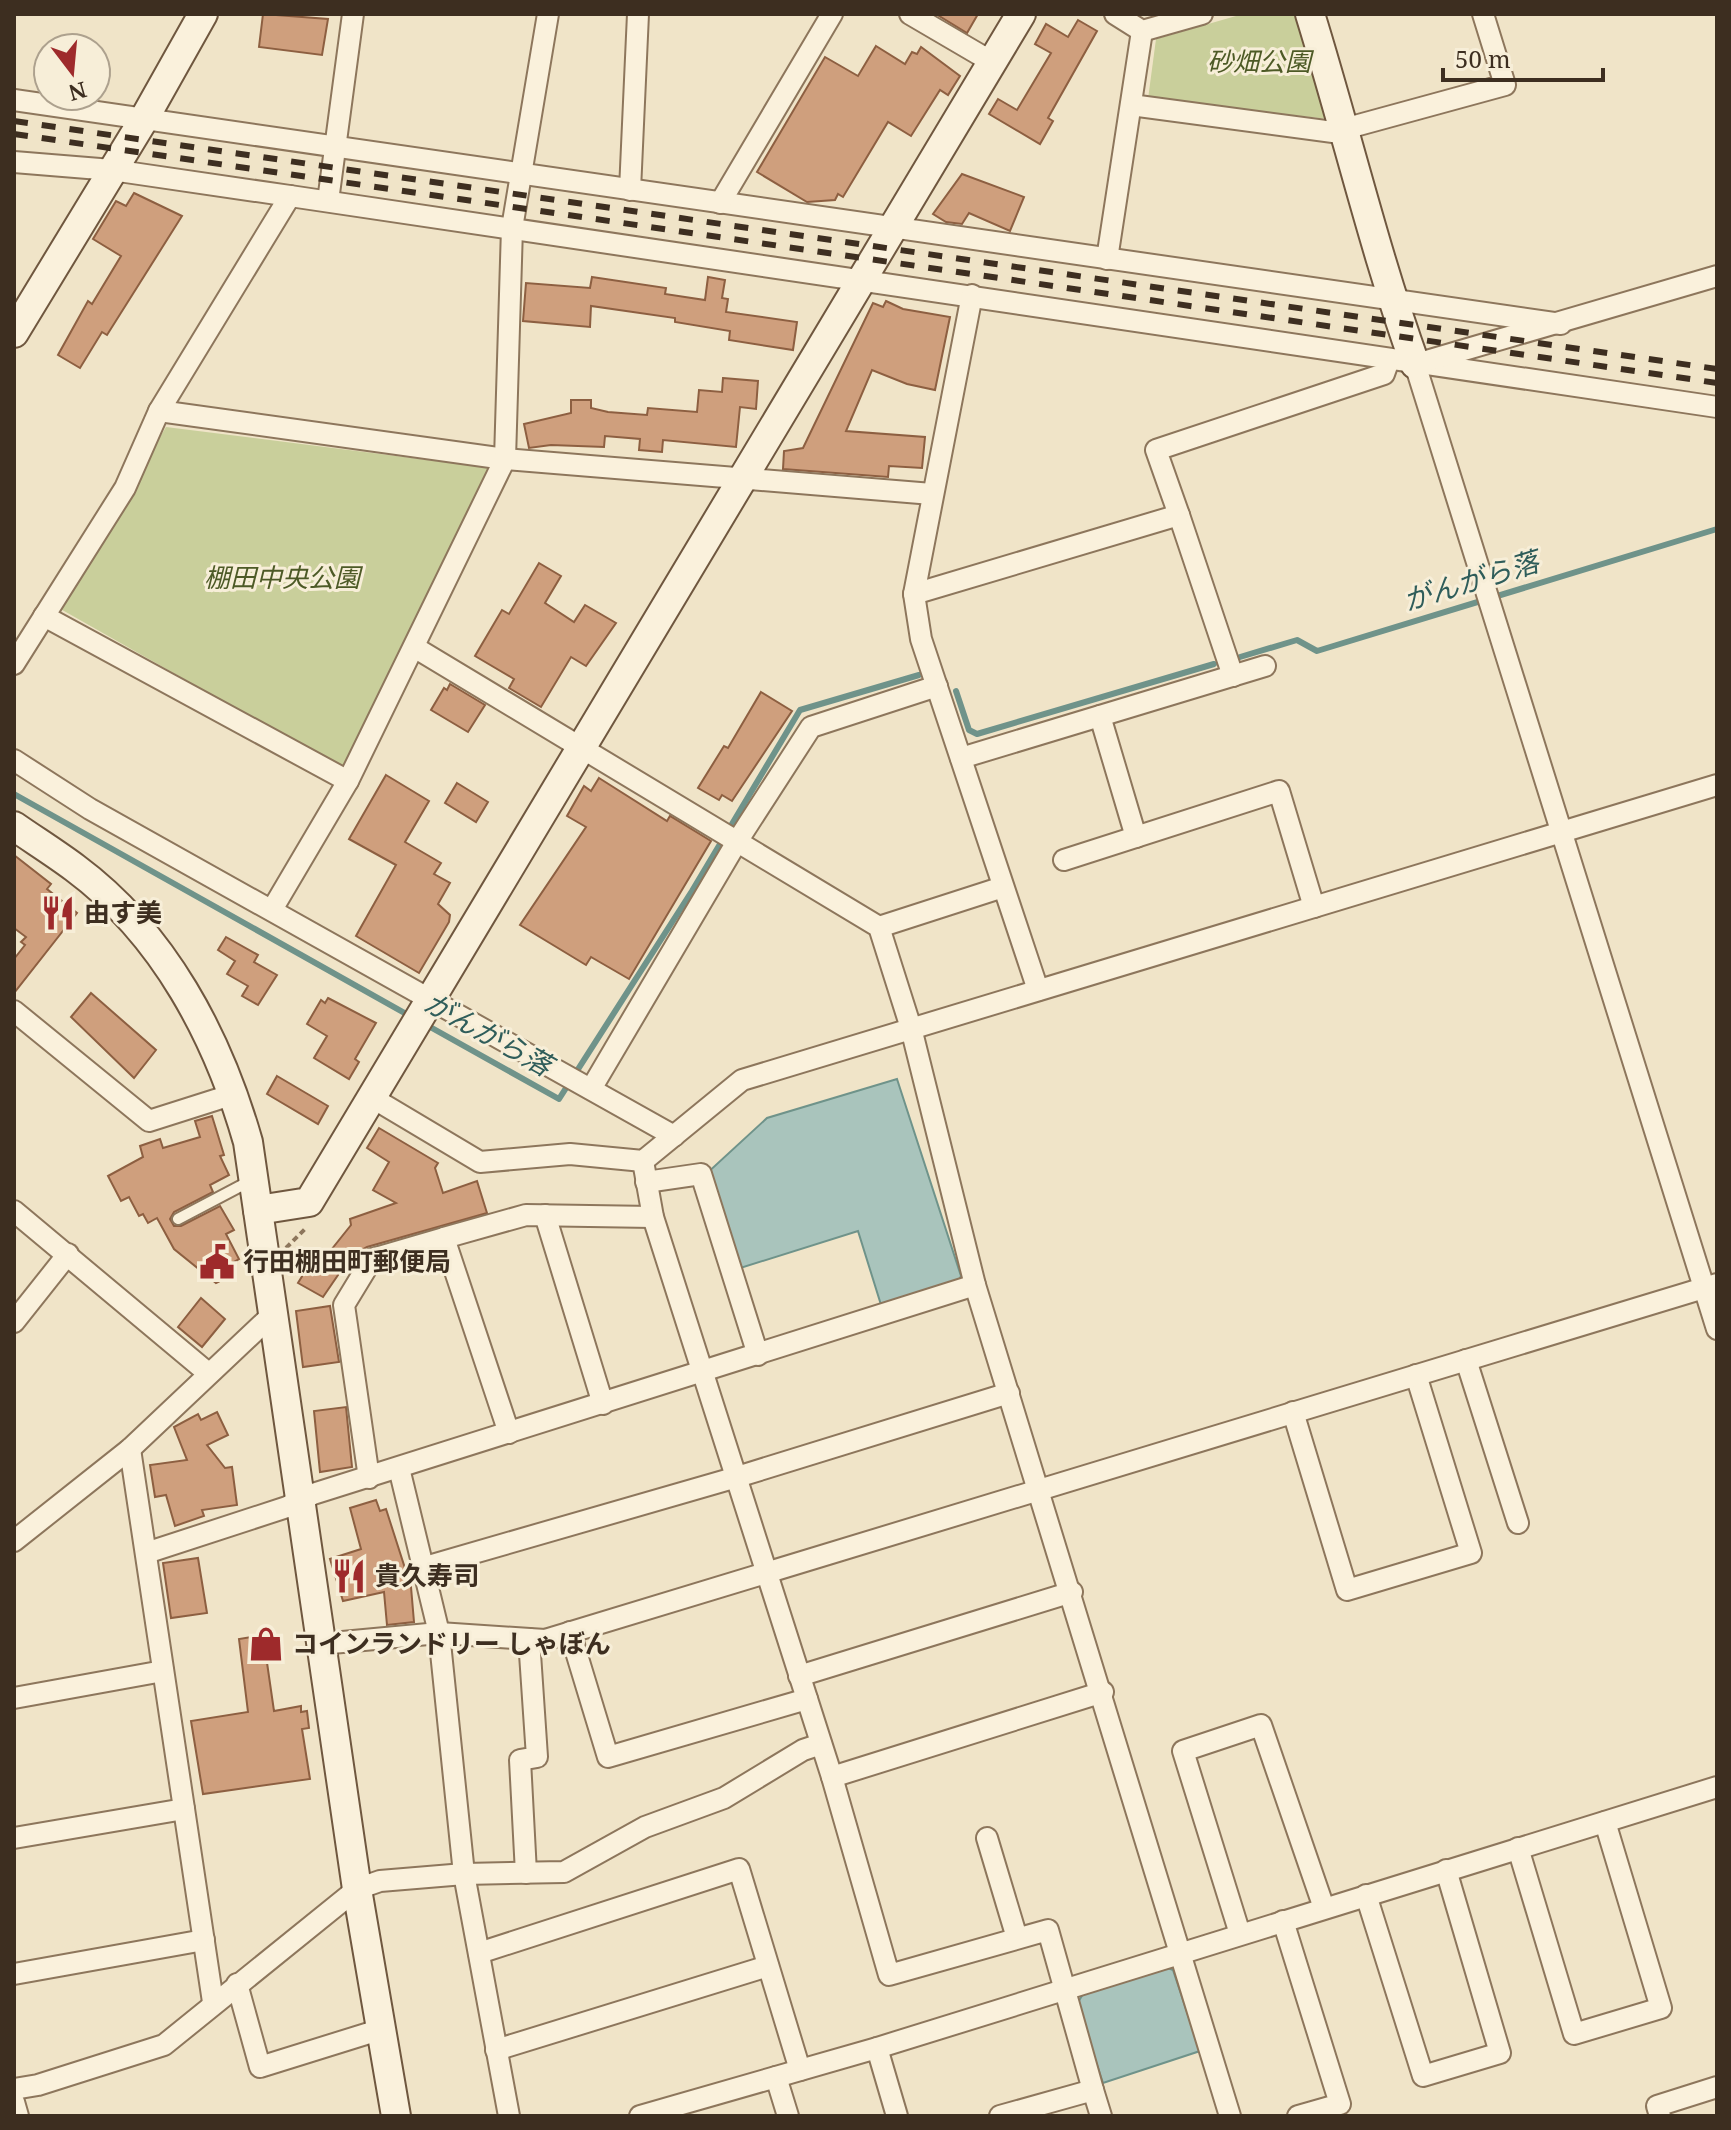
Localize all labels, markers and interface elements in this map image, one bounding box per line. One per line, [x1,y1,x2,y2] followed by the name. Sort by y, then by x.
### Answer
[32,32,112,112] north arrow
[1443,32,1603,82] scale bar
[1455,42,1511,75] text: 50 m
[1207,43,1315,79] park label: 砂畑公園
[65,75,90,109] text: N
[1398,540,1547,619] water label: がんがら落
[204,559,364,595] park label: 棚田中央公園
[39,894,77,932] restaurant icon: 由す美
[84,894,162,930] place label: 由す美
[418,983,562,1086] water label: がんがら落
[198,1243,236,1281] public building icon: 行田棚田町郵便局
[243,1243,451,1279] place label: 行田棚田町郵便局
[330,1557,368,1595] restaurant icon: 貴久寿司
[375,1557,479,1593] place label: 貴久寿司
[247,1625,285,1663] shop icon: コインランドリー しゃぼん
[292,1625,611,1661] place label: コインランドリー しゃぼん

